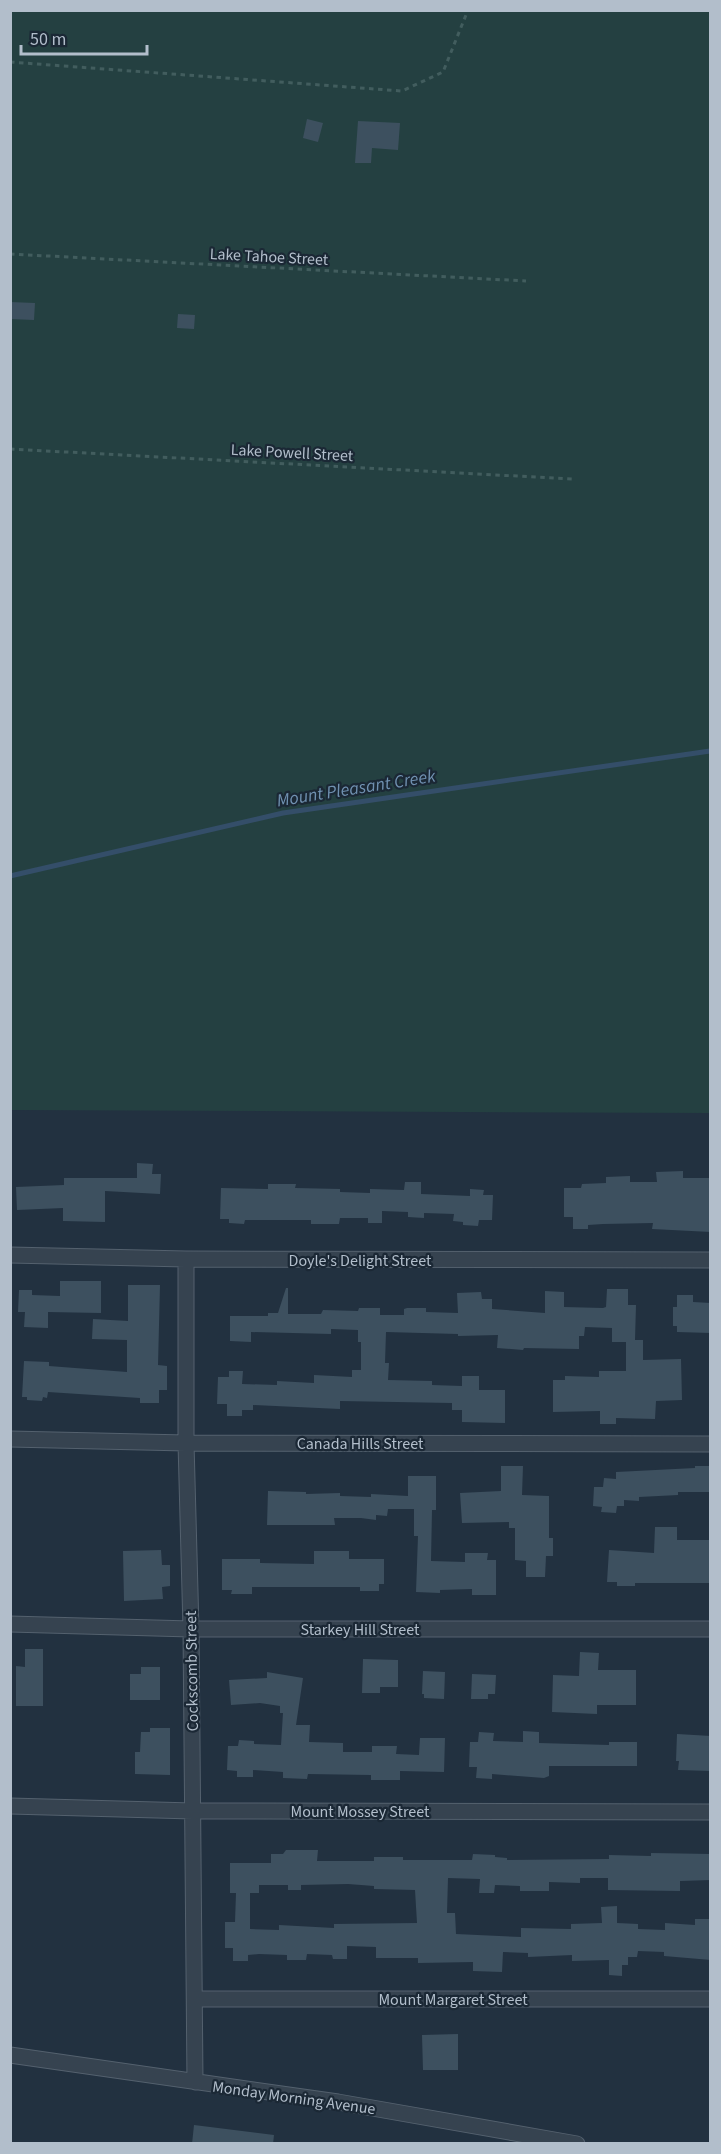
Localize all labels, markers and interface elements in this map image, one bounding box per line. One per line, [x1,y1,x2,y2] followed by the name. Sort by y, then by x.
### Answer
[21,18,147,56] scale bar
[30,27,66,52] text: 50 m
[209,243,329,271] street label: Lake Tahoe Street
[230,439,354,467] street label: Lake Powell Street
[275,764,438,813] water label: Mount Pleasant Creek
[289,1250,432,1272] street label: Doyle's Delight Street
[297,1433,424,1455] street label: Canada Hills Street
[180,1610,204,1732] street label: Cockscomb Street
[301,1619,420,1641] street label: Starkey Hill Street
[291,1801,430,1823] street label: Mount Mossey Street
[378,1989,528,2011] street label: Mount Margaret Street
[211,2076,377,2120] street label: Monday Morning Avenue

